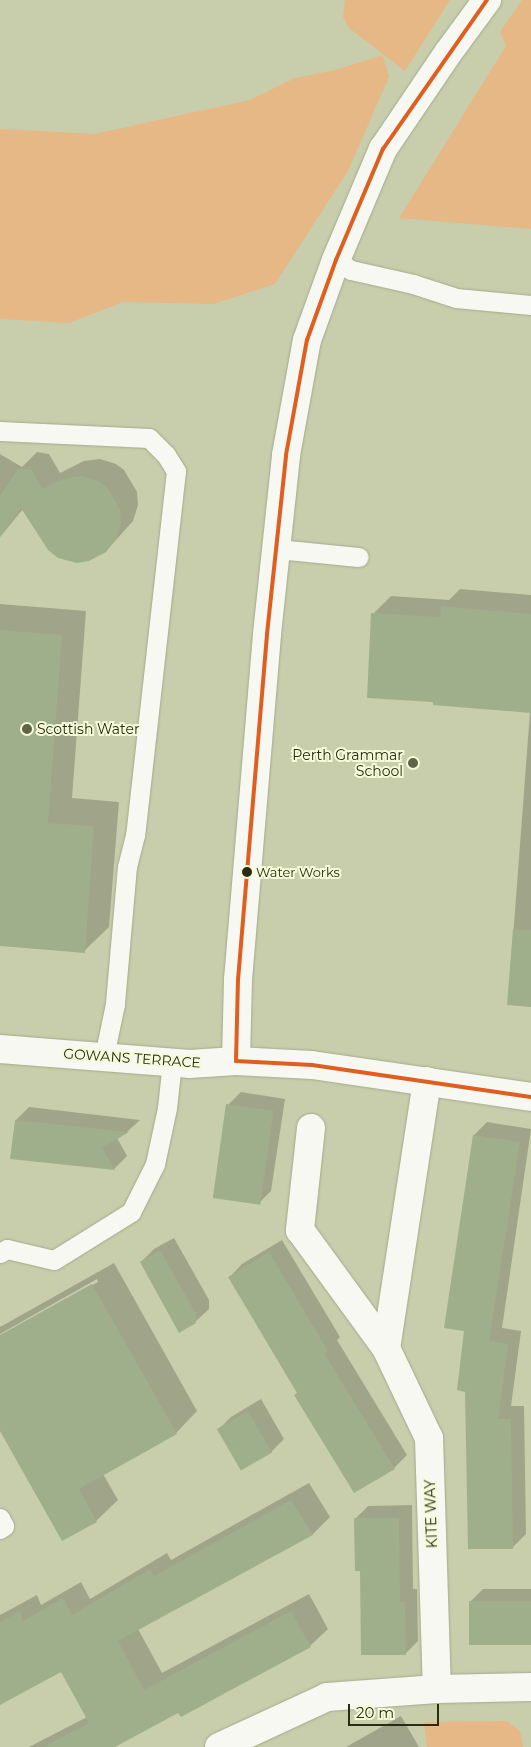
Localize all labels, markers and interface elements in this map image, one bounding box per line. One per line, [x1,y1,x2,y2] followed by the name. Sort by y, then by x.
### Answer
[37,721,140,737] place label: Scottish Water
[21,723,33,735] marker: Scottish Water
[292,747,403,780] place label: Perth Grammar School
[407,757,419,769] marker: Perth Grammar School
[256,864,340,880] place label: Water Works
[242,867,252,877] marker: Water Works
[63,1045,201,1071] street label: GOWANS TERRACE
[421,1479,441,1549] street label: KITE WAY
[351,1694,442,1726] scale bar
[356,1703,394,1722] text: 20 m

